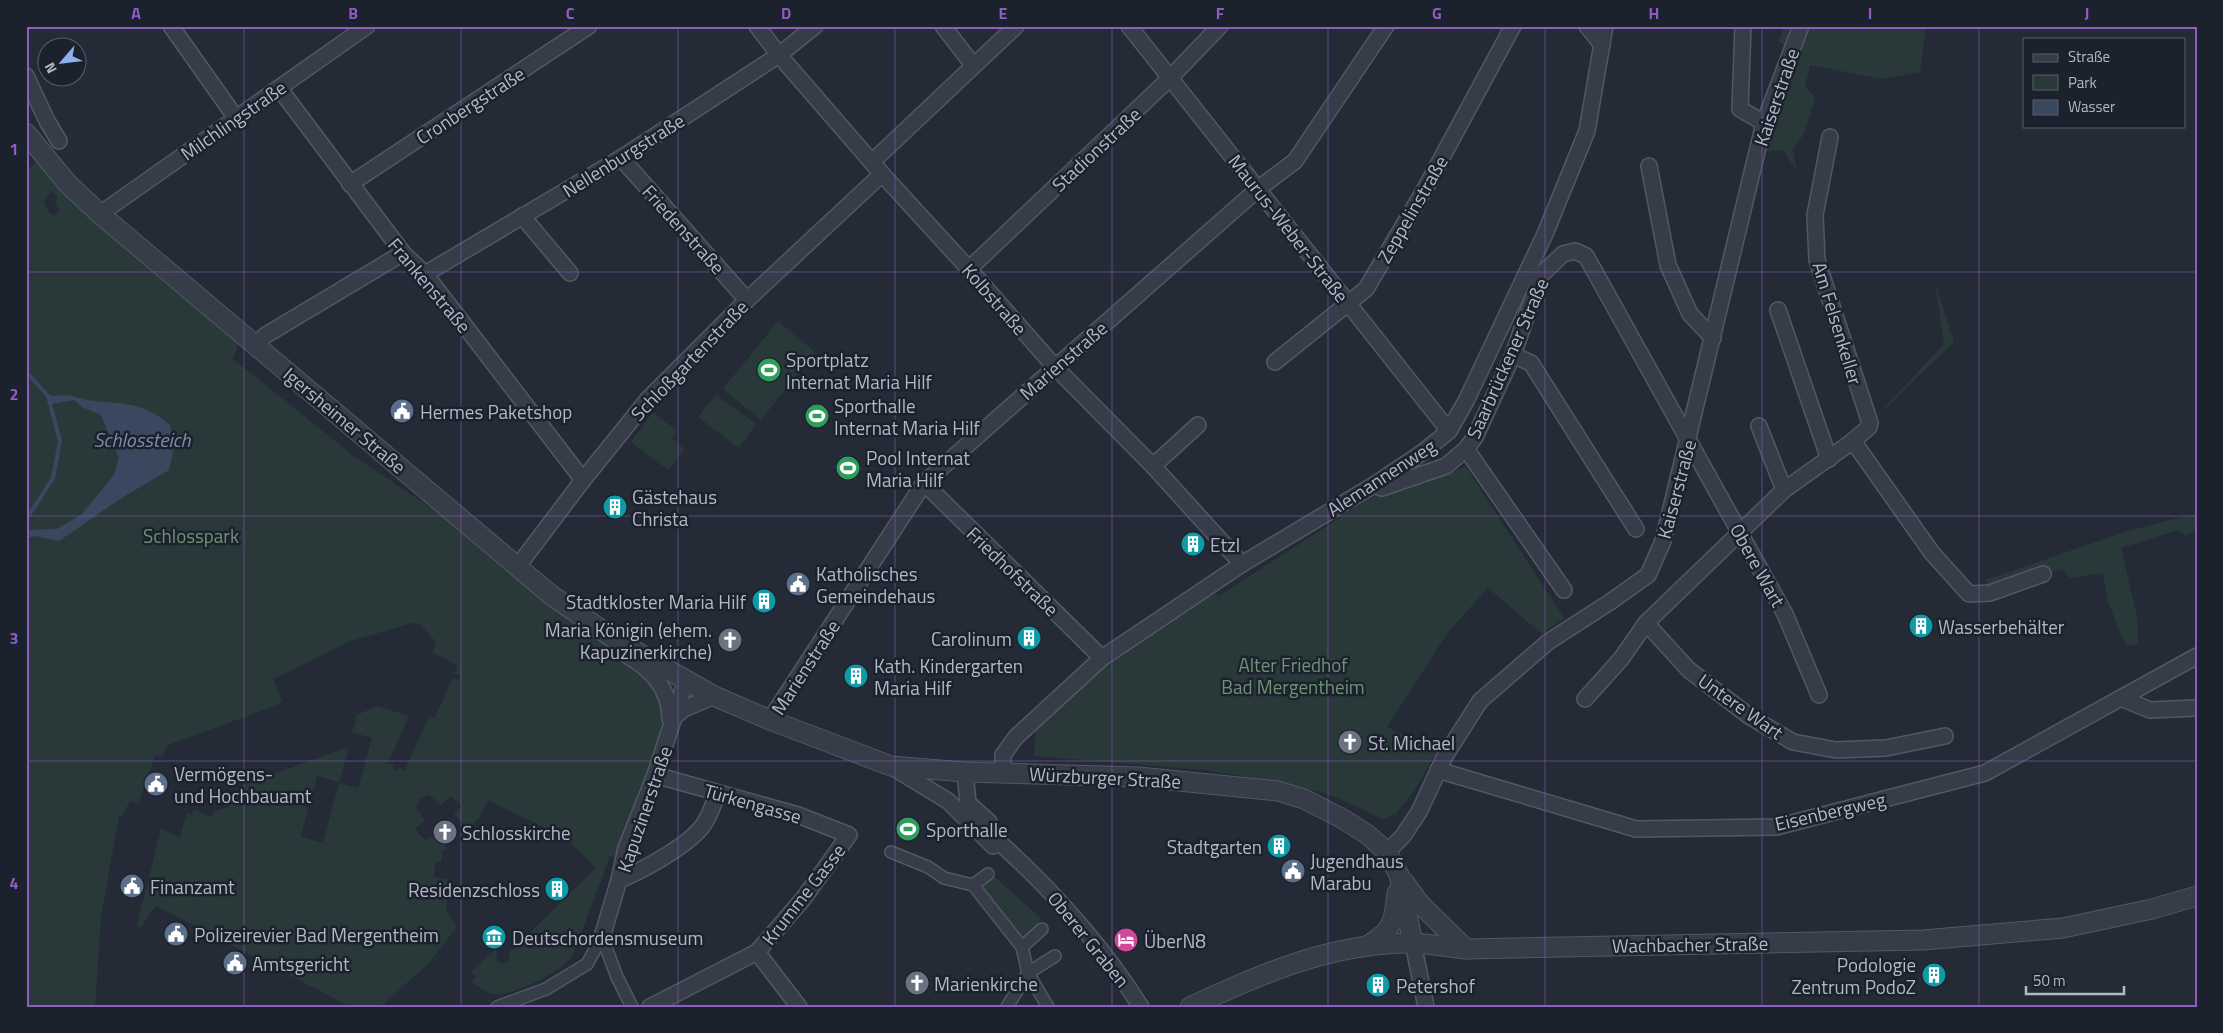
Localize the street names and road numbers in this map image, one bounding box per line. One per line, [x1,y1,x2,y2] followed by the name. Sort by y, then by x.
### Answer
[1746,44,1806,150] street label: Kaiserstraße
[410,59,530,151] street label: Cronbergstraße
[174,73,292,167] street label: Milchlingstraße
[1045,100,1147,198] street label: Stadionstraße
[556,106,690,204] street label: Nellenburgstraße
[1222,148,1356,308] street label: Maurus-Weber-Straße
[1369,150,1455,268] street label: Zeppelinstraße
[636,178,732,280] street label: Friedenstraße
[381,231,479,339] street label: Frankenstraße
[956,257,1034,341] street label: Kolbstraße
[1806,258,1871,388] street label: Am Felsenkeller
[1459,273,1555,443] street label: Saarbrückener Straße
[624,293,754,427] street label: Schloßgartenstraße
[1013,314,1113,406] street label: Marienstraße
[277,360,413,480] street label: Igersheimer Straße
[1321,431,1441,523] street label: Alemannenweg
[1649,436,1703,542] street label: Kaiserstraße
[1723,518,1793,612] street label: Obere Wart
[960,519,1066,623] street label: Friedhofstraße
[763,614,847,720] street label: Marienstraße
[1692,666,1790,746] street label: Untere Wart
[609,742,679,876] street label: Kapuzinerstraße
[1028,759,1182,795] street label: Würzburger Straße
[701,775,805,831] street label: Türkengasse
[1772,784,1888,838] street label: Eisenbergweg
[754,837,852,951] street label: Krumme Gasse
[1041,885,1137,993] street label: Oberer Graben
[1612,928,1768,960] street label: Wachbacher Straße

